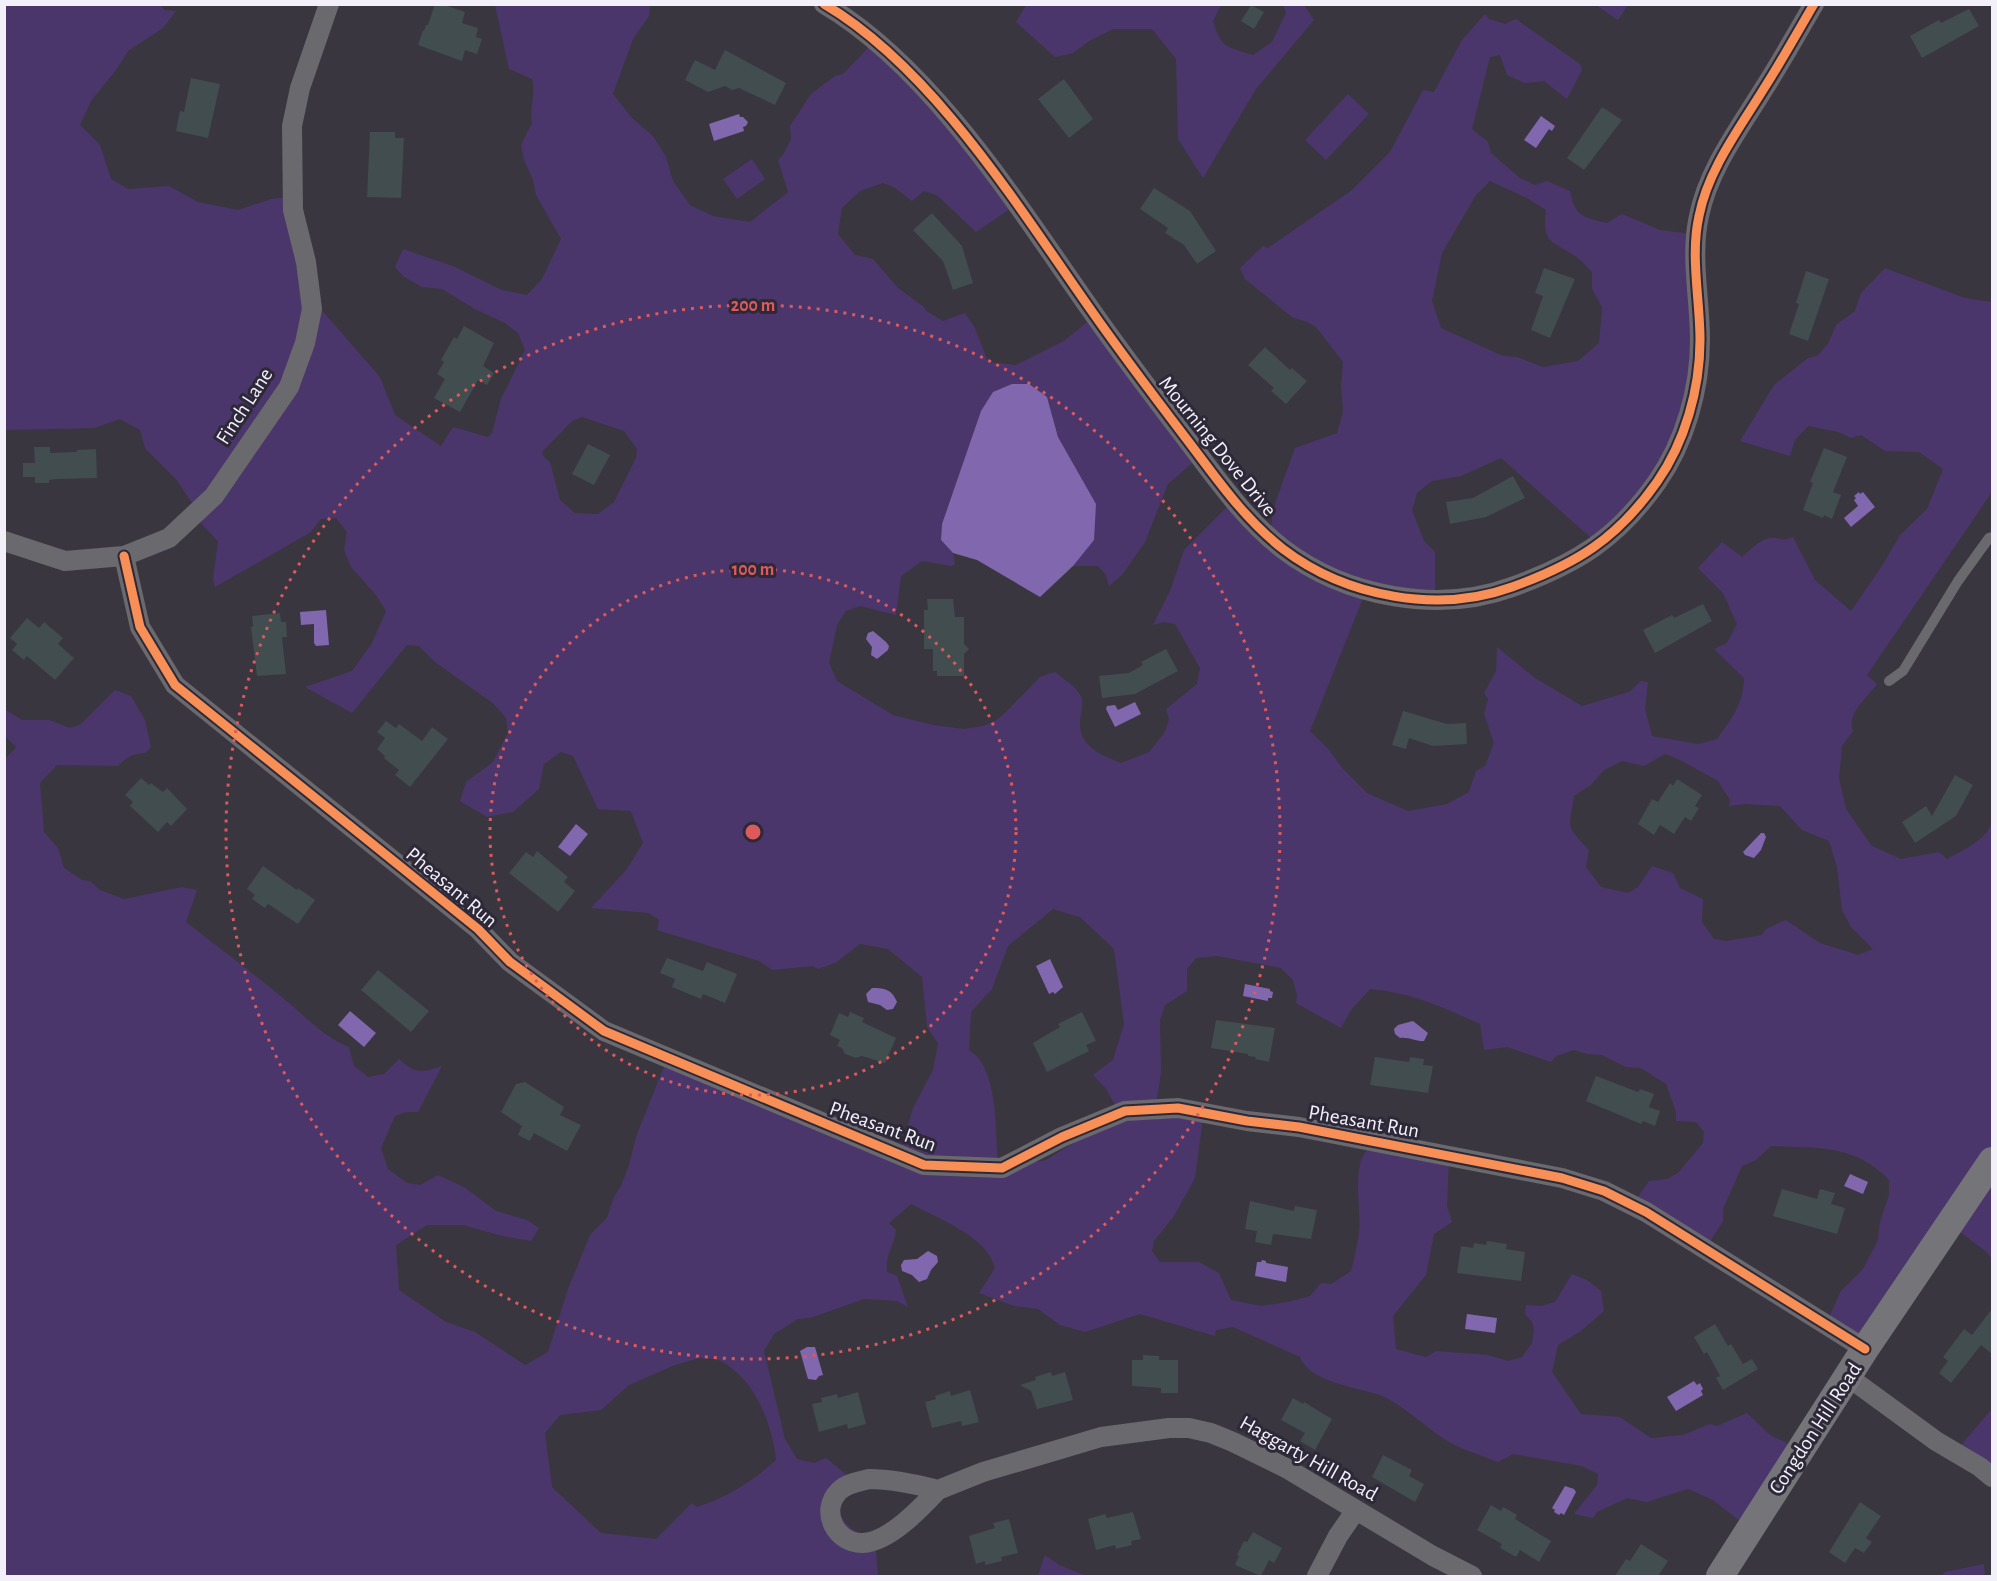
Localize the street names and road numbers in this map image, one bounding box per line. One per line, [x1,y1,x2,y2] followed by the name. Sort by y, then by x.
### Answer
[212,364,277,448] street label: Finch Lane
[1155,372,1280,520] street label: Mourning Dove Drive
[402,843,501,931] street label: Pheasant Run
[827,1097,939,1156] street label: Pheasant Run
[1307,1101,1421,1142] street label: Pheasant Run
[1765,1359,1866,1498] street label: Congdon Hill Road
[1236,1412,1381,1505] street label: Haggarty Hill Road

